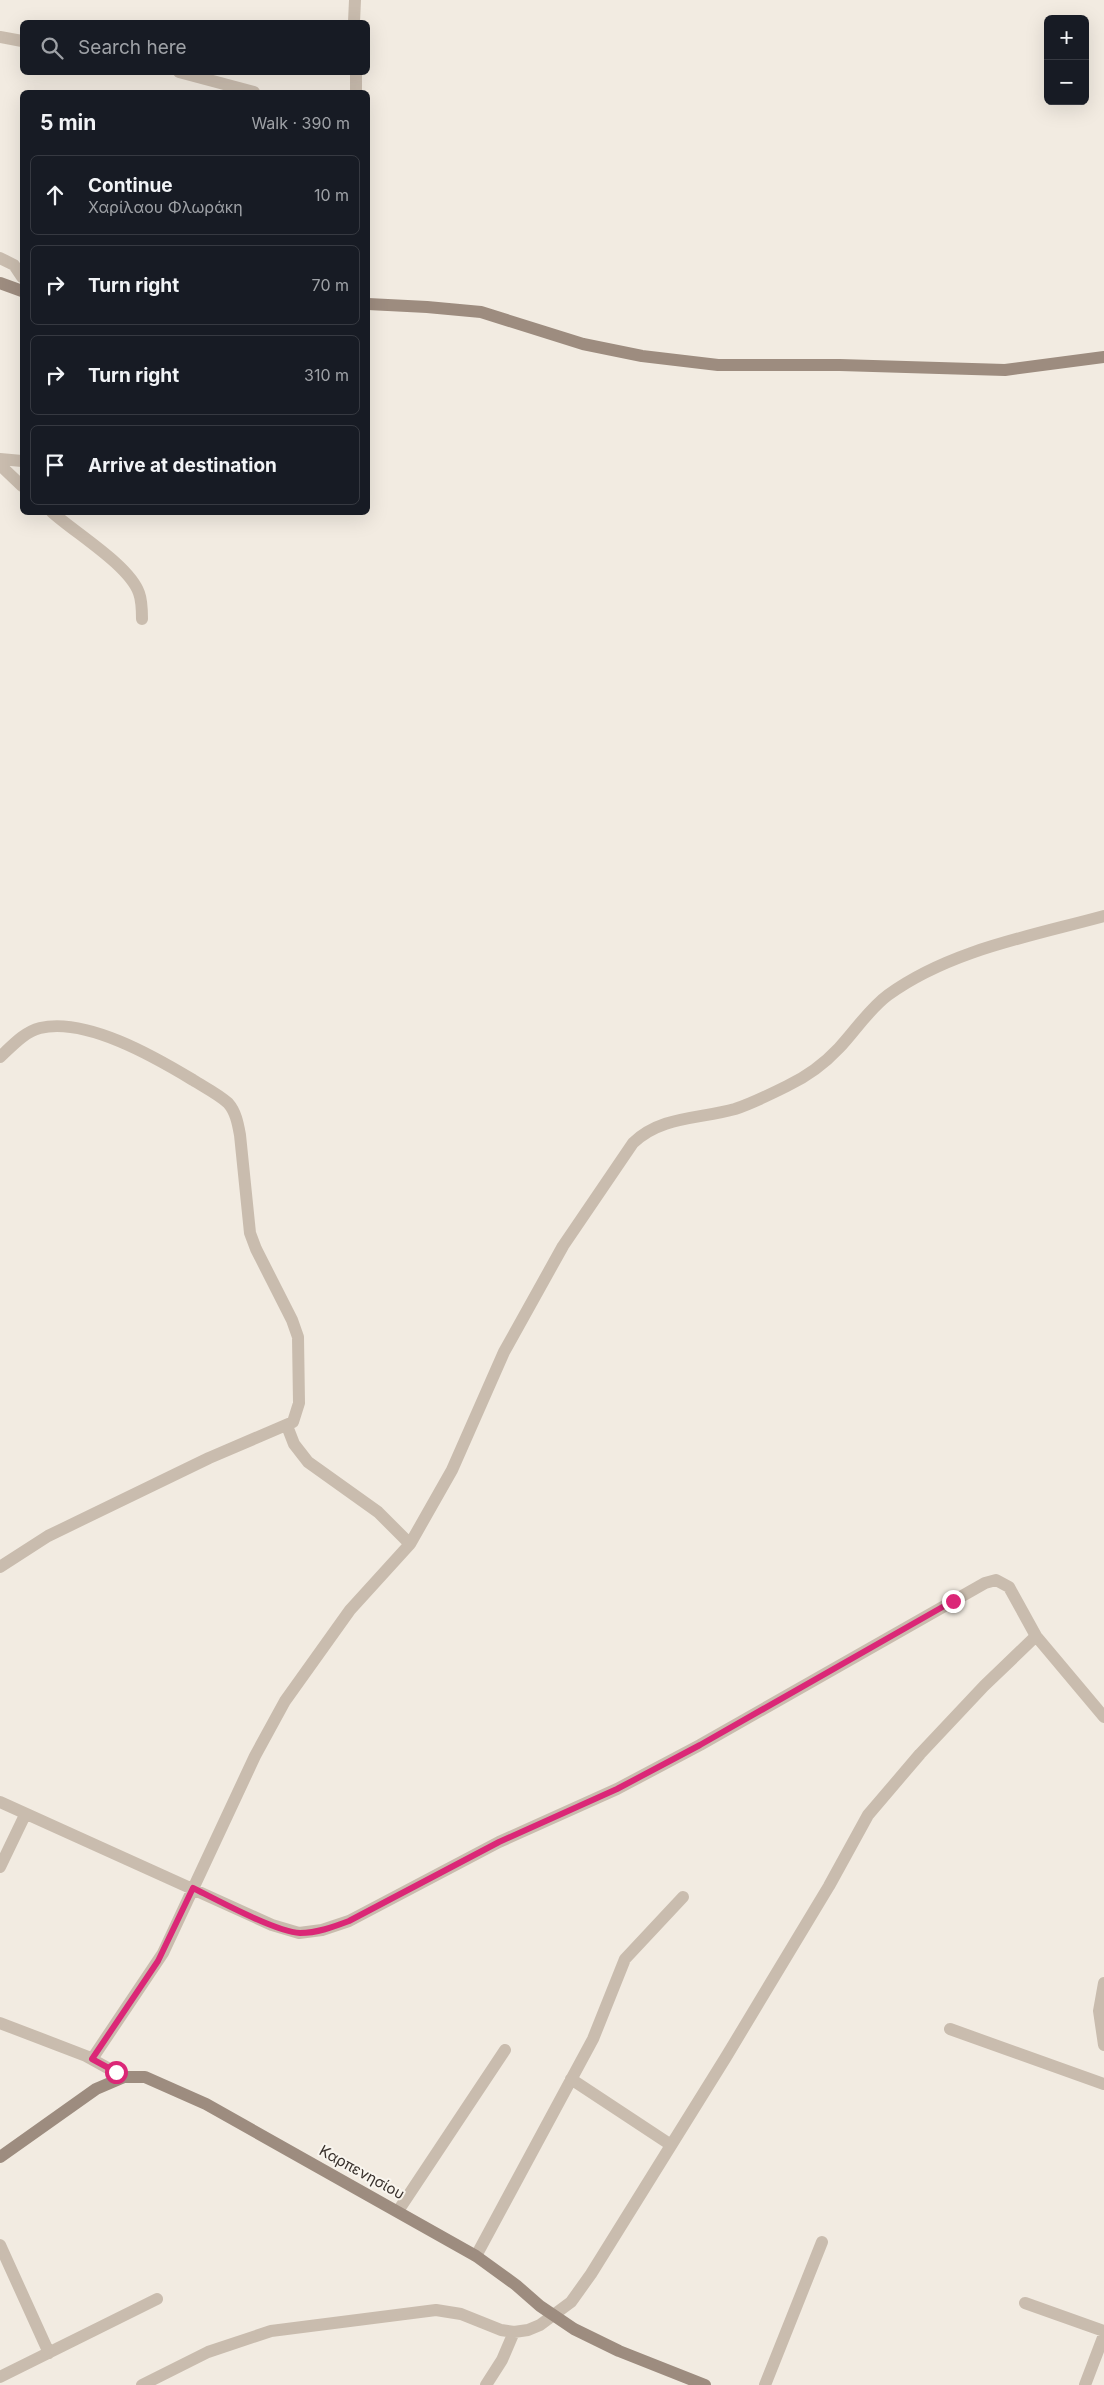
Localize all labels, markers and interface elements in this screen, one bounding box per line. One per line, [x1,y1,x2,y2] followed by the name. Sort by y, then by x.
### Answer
[1044,15,1089,105] map controls
[1044,15,1089,60] button: +
[20,20,370,75] search box
[38,34,66,62] icon: search
[78,36,187,59] text: Search here
[1044,60,1089,105] button: −
[40,110,96,135] text: 5 min
[251,113,350,133] text: Walk · 390 m
[88,174,173,197] text: Continue
[41,181,69,209] icon: ahead
[314,185,349,205] text: 10 m
[88,197,243,217] text: Χαρίλαου Φλωράκη
[41,271,69,299] icon: right
[88,274,179,297] text: Turn right
[312,275,349,295] text: 70 m
[41,361,69,389] icon: right
[88,364,179,387] text: Turn right
[304,365,349,385] text: 310 m
[41,451,69,479] icon: arrive
[88,454,277,477] text: Arrive at destination
[942,1590,965,1613] route end
[105,2061,128,2084] route start
[316,2141,408,2203] street label: Καρπενησίου

